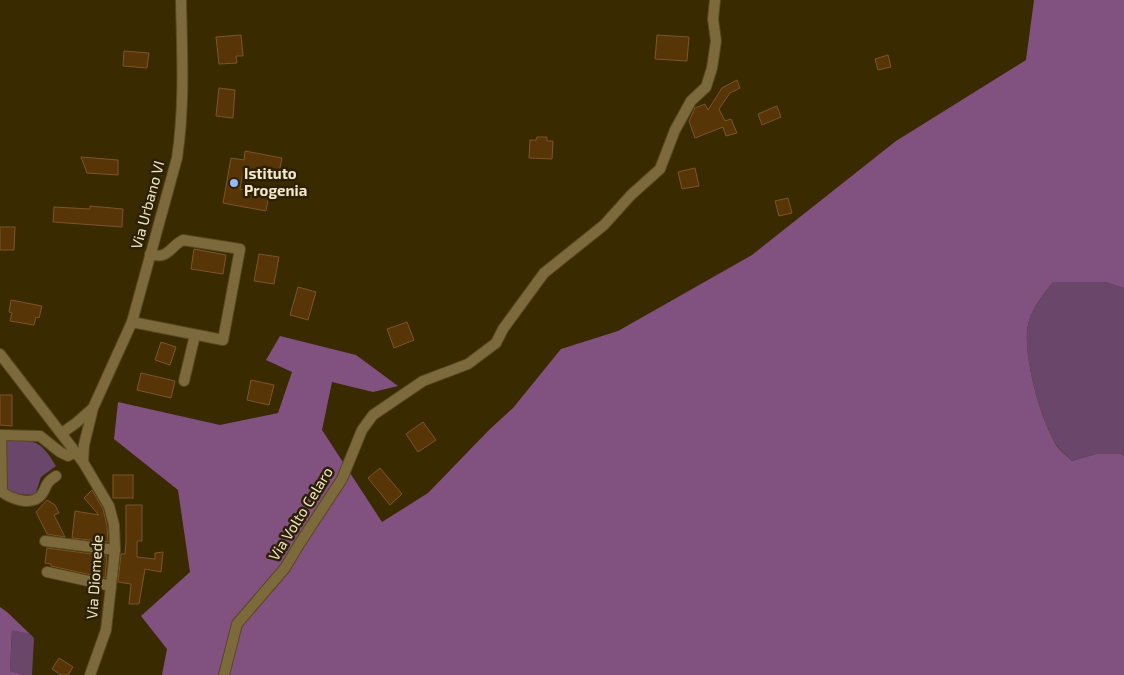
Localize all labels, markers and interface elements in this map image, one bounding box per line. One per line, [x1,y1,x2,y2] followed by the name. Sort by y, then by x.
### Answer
[127,159,167,251] street label: Via Urbano VI
[244,164,307,199] place label: Istituto Progenia
[228,177,240,189] marker: Istituto Progenia
[264,463,336,563] street label: Via Volto Celaro
[82,534,106,620] street label: Via Diomede

